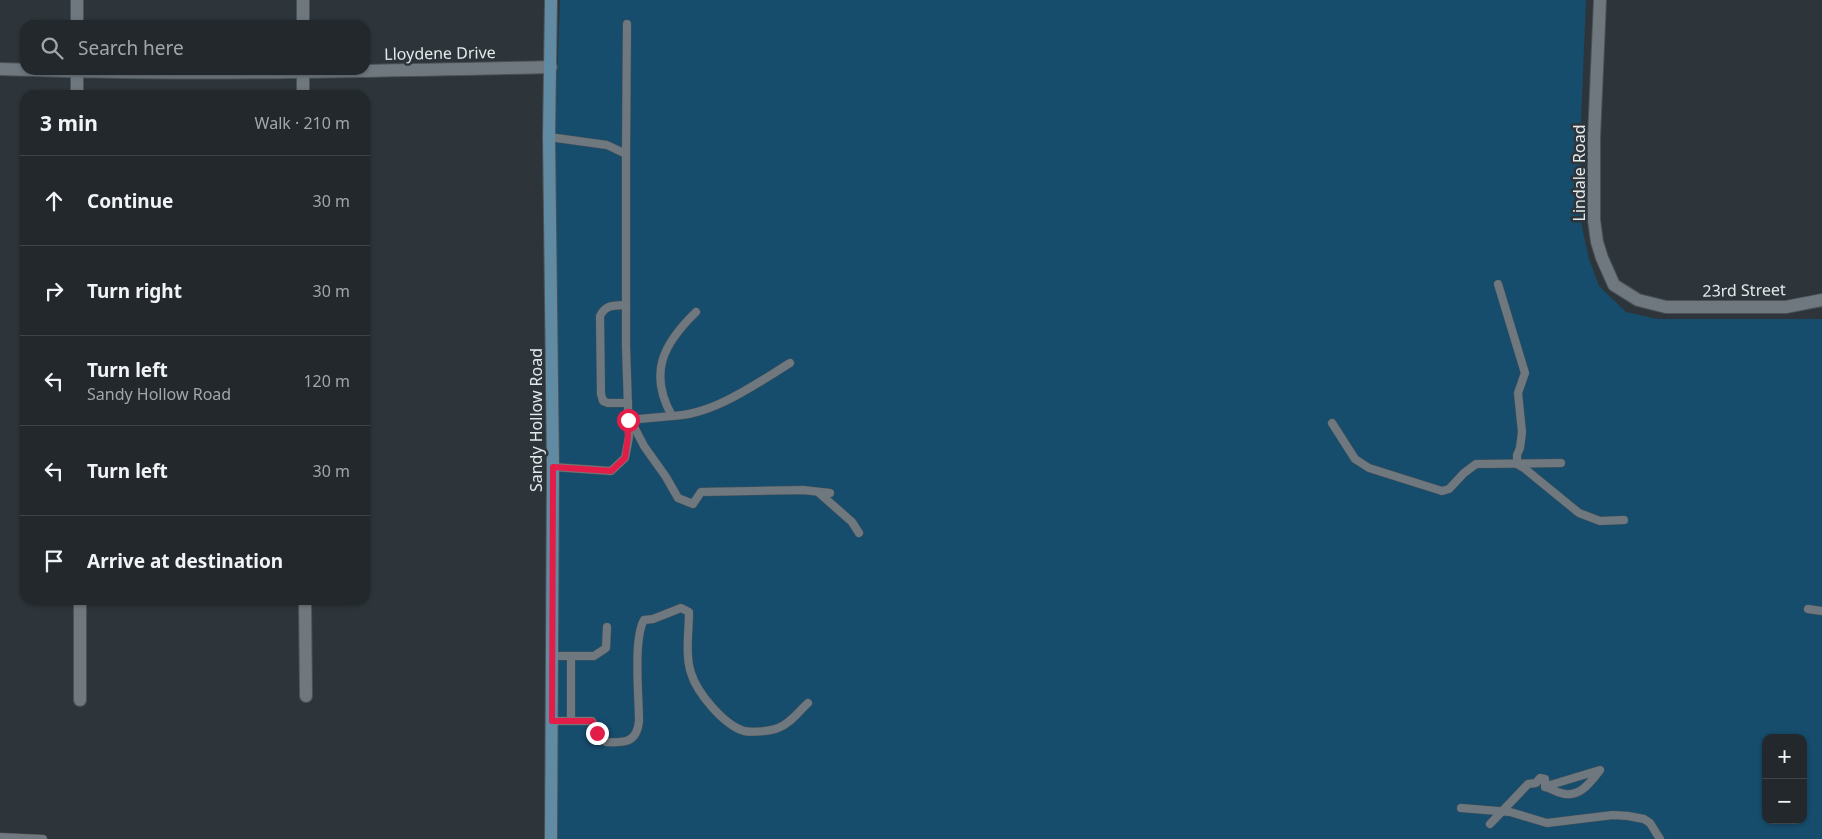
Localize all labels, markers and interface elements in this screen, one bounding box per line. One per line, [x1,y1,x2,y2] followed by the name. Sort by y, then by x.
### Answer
[20,20,370,75] search box
[38,34,66,62] icon: search
[78,35,184,61] text: Search here
[384,41,496,65] street label: Lloydene Drive
[40,109,98,137] text: 3 min
[255,112,350,134] text: Walk · 210 m
[1568,125,1590,221] street label: Lindale Road
[40,187,68,215] icon: ahead
[87,188,173,214] text: Continue
[313,190,350,212] text: 30 m
[40,277,68,305] icon: right
[87,278,182,304] text: Turn right
[1702,278,1786,302] street label: 23rd Street
[313,280,350,302] text: 30 m
[525,348,547,492] street label: Sandy Hollow Road
[87,357,168,383] text: Turn left
[40,367,68,395] icon: left
[303,370,350,392] text: 120 m
[87,383,231,405] text: Sandy Hollow Road
[617,409,640,432] route start
[40,457,68,485] icon: left
[87,458,168,484] text: Turn left
[313,460,350,482] text: 30 m
[40,547,68,575] icon: arrive
[87,548,283,574] text: Arrive at destination
[586,722,609,745] route end
[1762,734,1807,824] map controls
[1762,734,1807,779] button: +
[1762,779,1807,824] button: −

